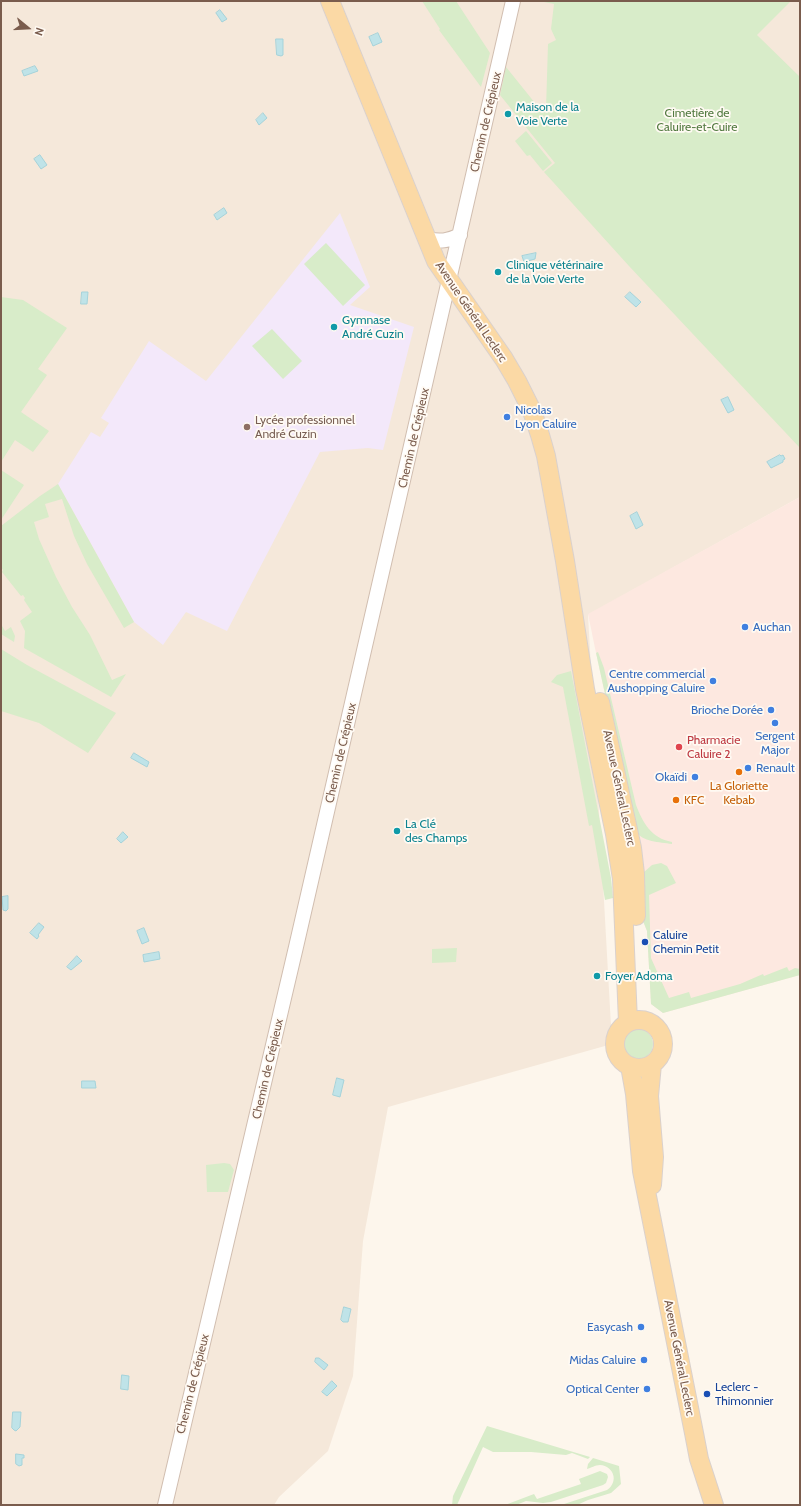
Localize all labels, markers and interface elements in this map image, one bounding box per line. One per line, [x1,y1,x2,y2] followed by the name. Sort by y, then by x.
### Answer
[8,8,48,48] north arrow
[32,26,47,38] text: N
[467,70,505,174] street label: Chemin de Crépieux
[516,100,579,128] place label: Maison de la Voie Verte
[657,106,737,134] park label: Cimetière de Caluire-et-Cuire
[503,109,513,119] marker: Maison de la Voie Verte
[506,258,603,286] place label: Clinique vétérinaire de la Voie Verte
[432,259,510,365] street label: Avenue Général Leclerc
[493,267,503,277] marker: Clinique vétérinaire de la Voie Verte
[342,313,404,341] place label: Gymnase André Cuzin
[329,322,339,332] marker: Gymnase André Cuzin
[395,386,433,490] street label: Chemin de Crépieux
[515,403,577,431] place label: Nicolas Lyon Caluire
[502,412,512,422] marker: Nicolas Lyon Caluire
[255,413,355,441] place label: Lycée professionnel André Cuzin
[242,422,252,432] marker: Lycée professionnel André Cuzin
[753,620,791,634] place label: Auchan
[740,622,750,632] marker: Auchan
[608,667,705,695] place label: Centre commercial Aushopping Caluire
[708,676,718,686] marker: Centre commercial Aushopping Caluire
[322,701,360,805] street label: Chemin de Crépieux
[691,703,763,717] place label: Brioche Dorée
[766,705,776,715] marker: Brioche Dorée
[770,718,780,728] marker: Sergent Major
[600,729,638,847] street label: Avenue Général Leclerc
[755,729,795,757] place label: Sergent Major
[687,733,740,761] place label: Pharmacie Caluire 2
[674,742,684,752] marker: Pharmacie Caluire 2
[756,761,795,775] place label: Renault
[743,763,753,773] marker: Renault
[734,767,744,777] marker: La Gloriette Kebab
[655,770,687,784] place label: Okaïdi
[690,772,700,782] marker: Okaïdi
[710,779,768,807] place label: La Gloriette Kebab
[684,793,704,807] place label: KFC
[671,795,681,805] marker: KFC
[405,817,467,845] place label: La Clé des Champs
[392,826,402,836] marker: La Clé des Champs
[653,928,719,956] place label: Caluire Chemin Petit
[640,937,650,947] marker: Caluire Chemin Petit
[605,969,673,983] place label: Foyer Adoma
[592,971,602,981] marker: Foyer Adoma
[249,1017,287,1121] street label: Chemin de Crépieux
[661,1299,697,1417] street label: Avenue Général Leclerc
[587,1320,633,1334] place label: Easycash
[636,1322,646,1332] marker: Easycash
[174,1333,212,1435] street label: Chemin de Crépieux
[569,1353,636,1367] place label: Midas Caluire
[639,1355,649,1365] marker: Midas Caluire
[715,1380,773,1408] place label: Leclerc - Thimonnier
[566,1382,639,1396] place label: Optical Center
[642,1384,652,1394] marker: Optical Center
[702,1389,712,1399] marker: Leclerc - Thimonnier

